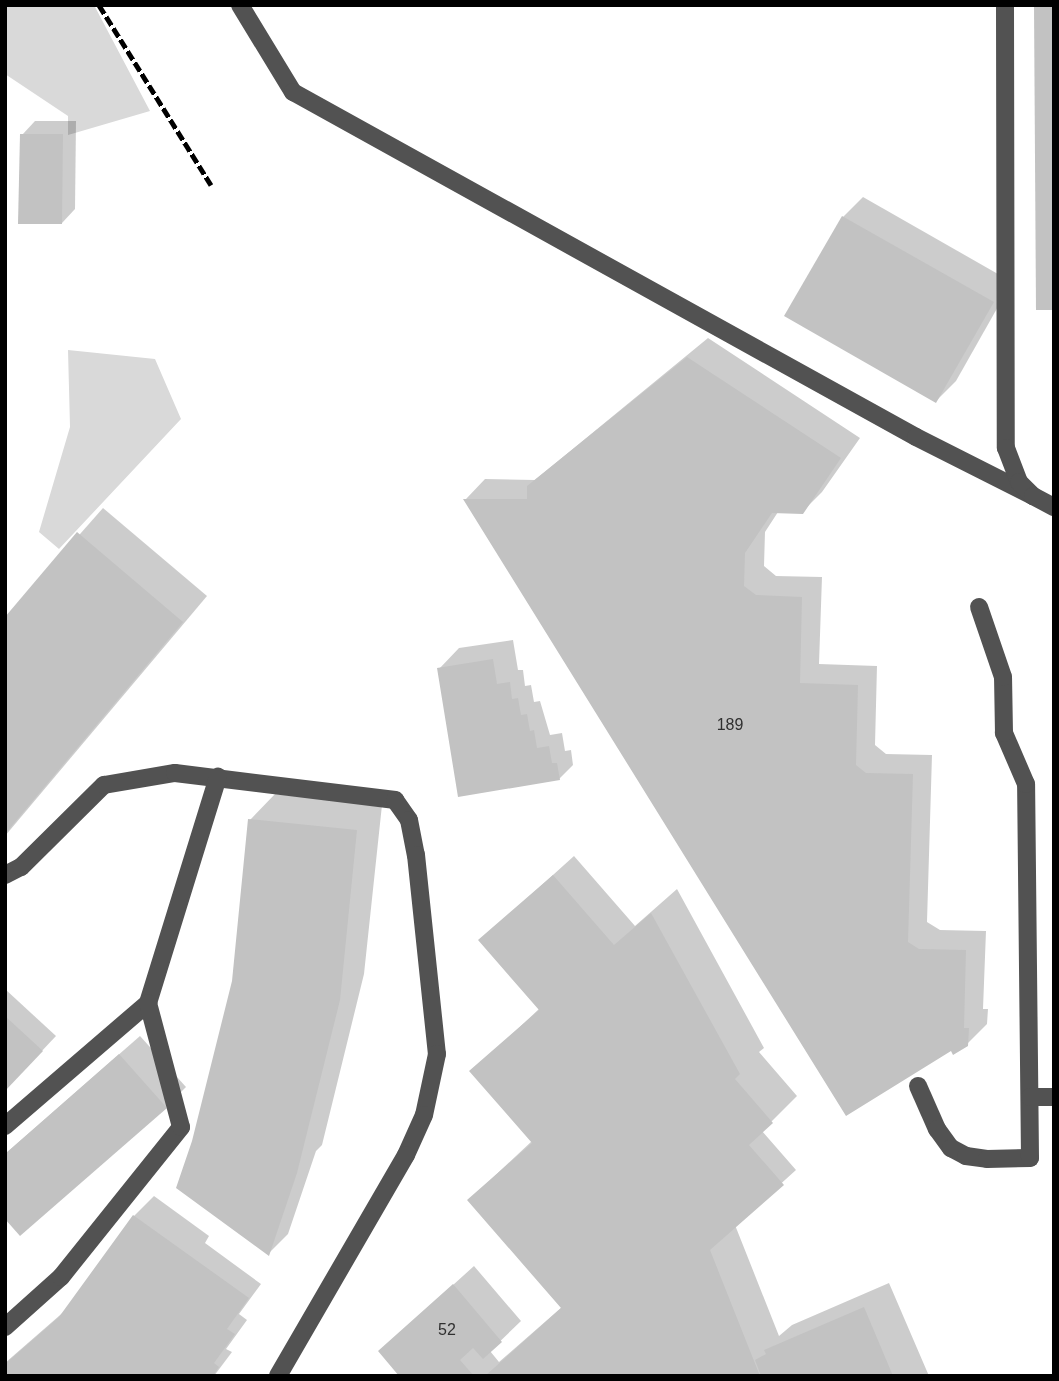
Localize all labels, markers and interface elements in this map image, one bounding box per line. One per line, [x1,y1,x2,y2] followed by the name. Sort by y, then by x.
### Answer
[717,715,743,735] house number: 189
[438,1320,456,1340] house number: 52

